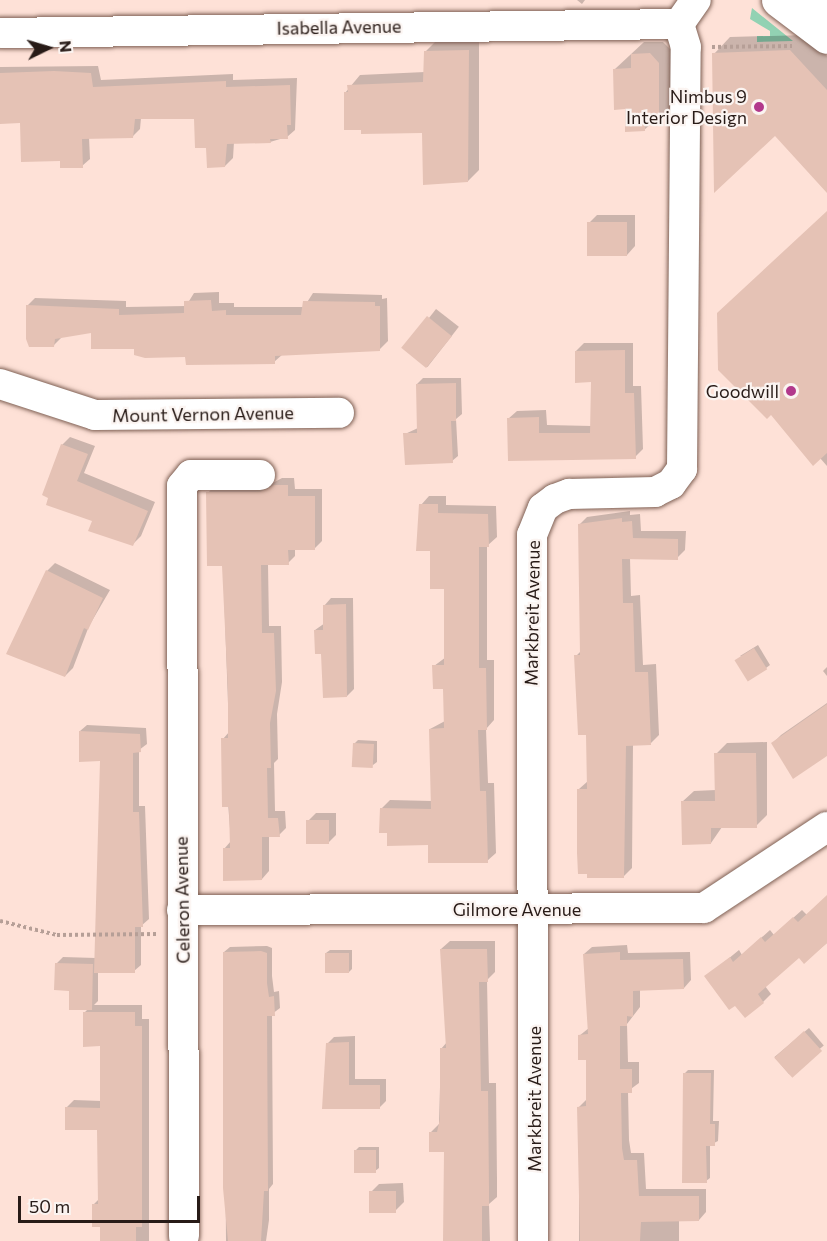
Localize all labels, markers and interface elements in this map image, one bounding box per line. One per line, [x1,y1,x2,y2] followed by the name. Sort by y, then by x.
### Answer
[276,15,402,39] street label: Isabella Avenue
[18,18,78,78] north arrow
[56,40,76,53] text: N
[626,86,747,128] place label: Nimbus 9 Interior Design
[752,100,766,114] marker: Nimbus 9 Interior Design
[706,380,779,402] place label: Goodwill
[784,384,798,398] marker: Goodwill
[112,402,294,426] street label: Mount Vernon Avenue
[520,540,544,686] street label: Markbreit Avenue
[170,836,194,964] street label: Celeron Avenue
[453,898,581,920] street label: Gilmore Avenue
[523,1026,545,1172] street label: Markbreit Avenue
[21,1184,202,1222] scale bar
[29,1195,70,1217] text: 50 m

